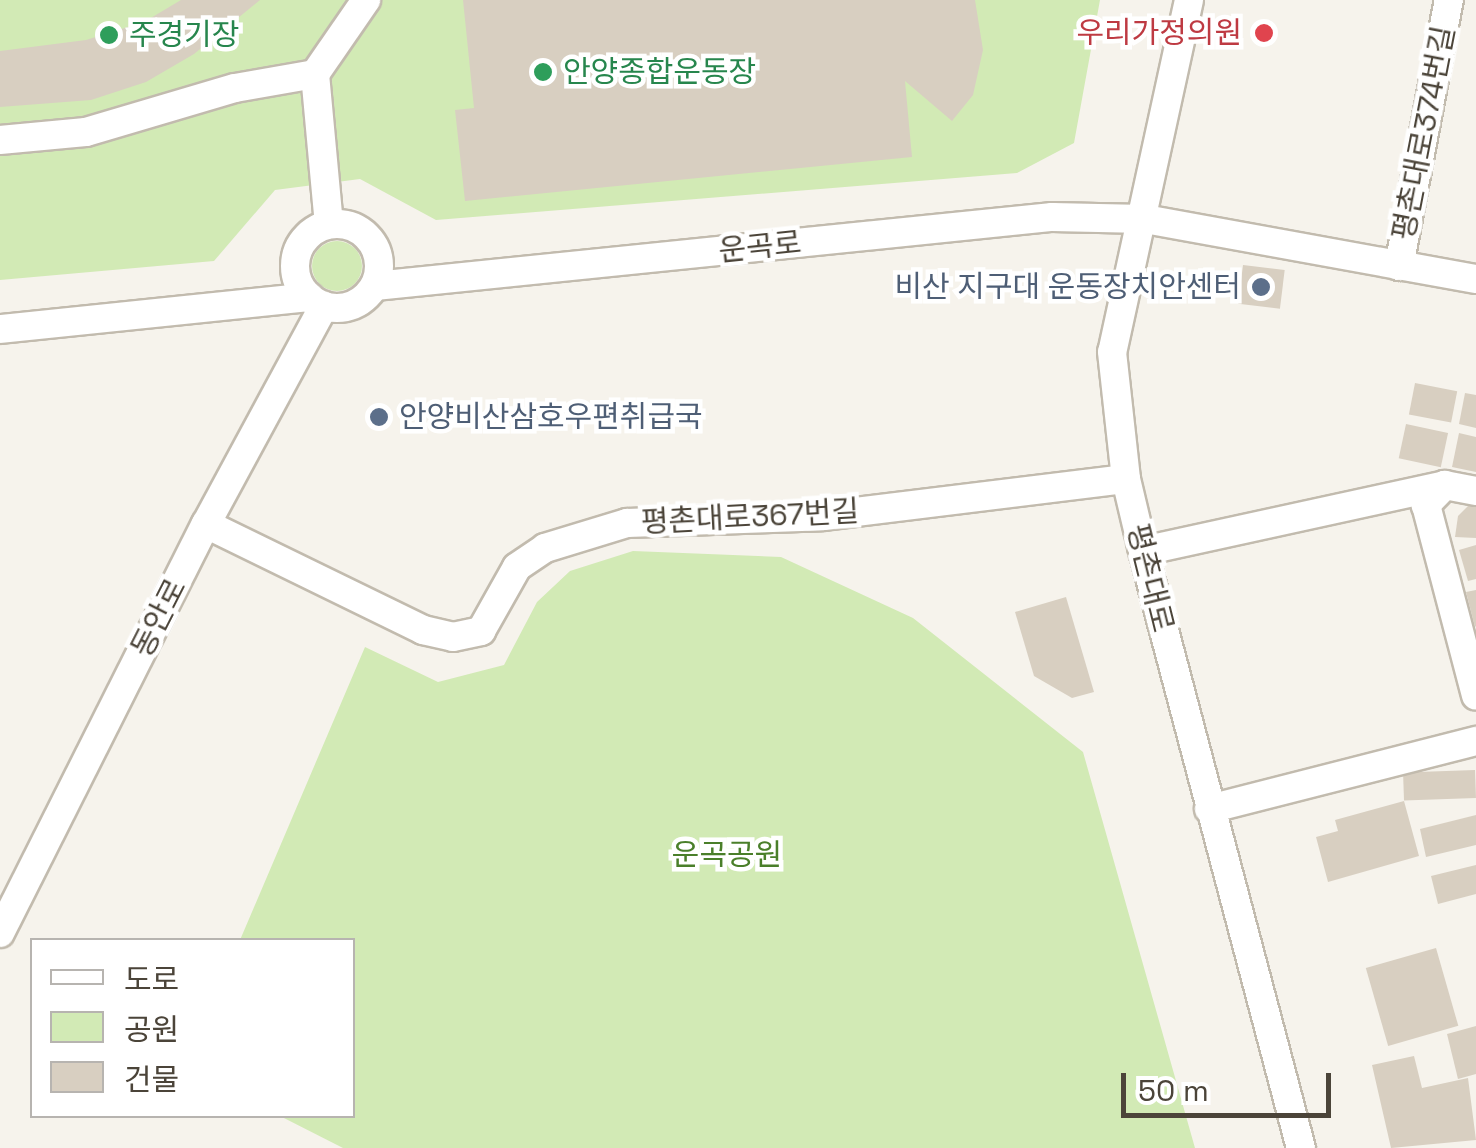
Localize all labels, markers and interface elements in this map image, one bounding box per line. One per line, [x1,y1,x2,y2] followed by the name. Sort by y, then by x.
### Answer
[1076,15,1242,51] place label: 우리가정의원
[129,17,239,53] place label: 주경기장
[1251,20,1277,46] marker: 우리가정의원
[1386,23,1462,243] street label: 평촌대로374번길
[98,24,120,46] marker: 주경기장
[563,54,756,90] place label: 안양종합운동장
[532,61,554,83] marker: 안양종합운동장
[717,225,803,269] street label: 운곡로
[894,269,1241,305] place label: 비산 지구대 운동장치안센터
[1250,276,1272,298] marker: 비산 지구대 운동장치안센터
[399,399,703,435] place label: 안양비산삼호우편취급국
[368,406,390,428] marker: 안양비산삼호우편취급국
[640,493,860,541] street label: 평촌대로367번길
[1119,520,1181,636] street label: 평촌대로
[124,573,194,663] street label: 동안로
[672,837,782,873] park label: 운곡공원
[30,938,355,1118] legend
[124,960,179,999] text: 도로
[124,1010,179,1049] text: 공원
[1126,1053,1336,1115] scale bar
[124,1060,179,1099] text: 건물
[1138,1071,1209,1110] text: 50 m

